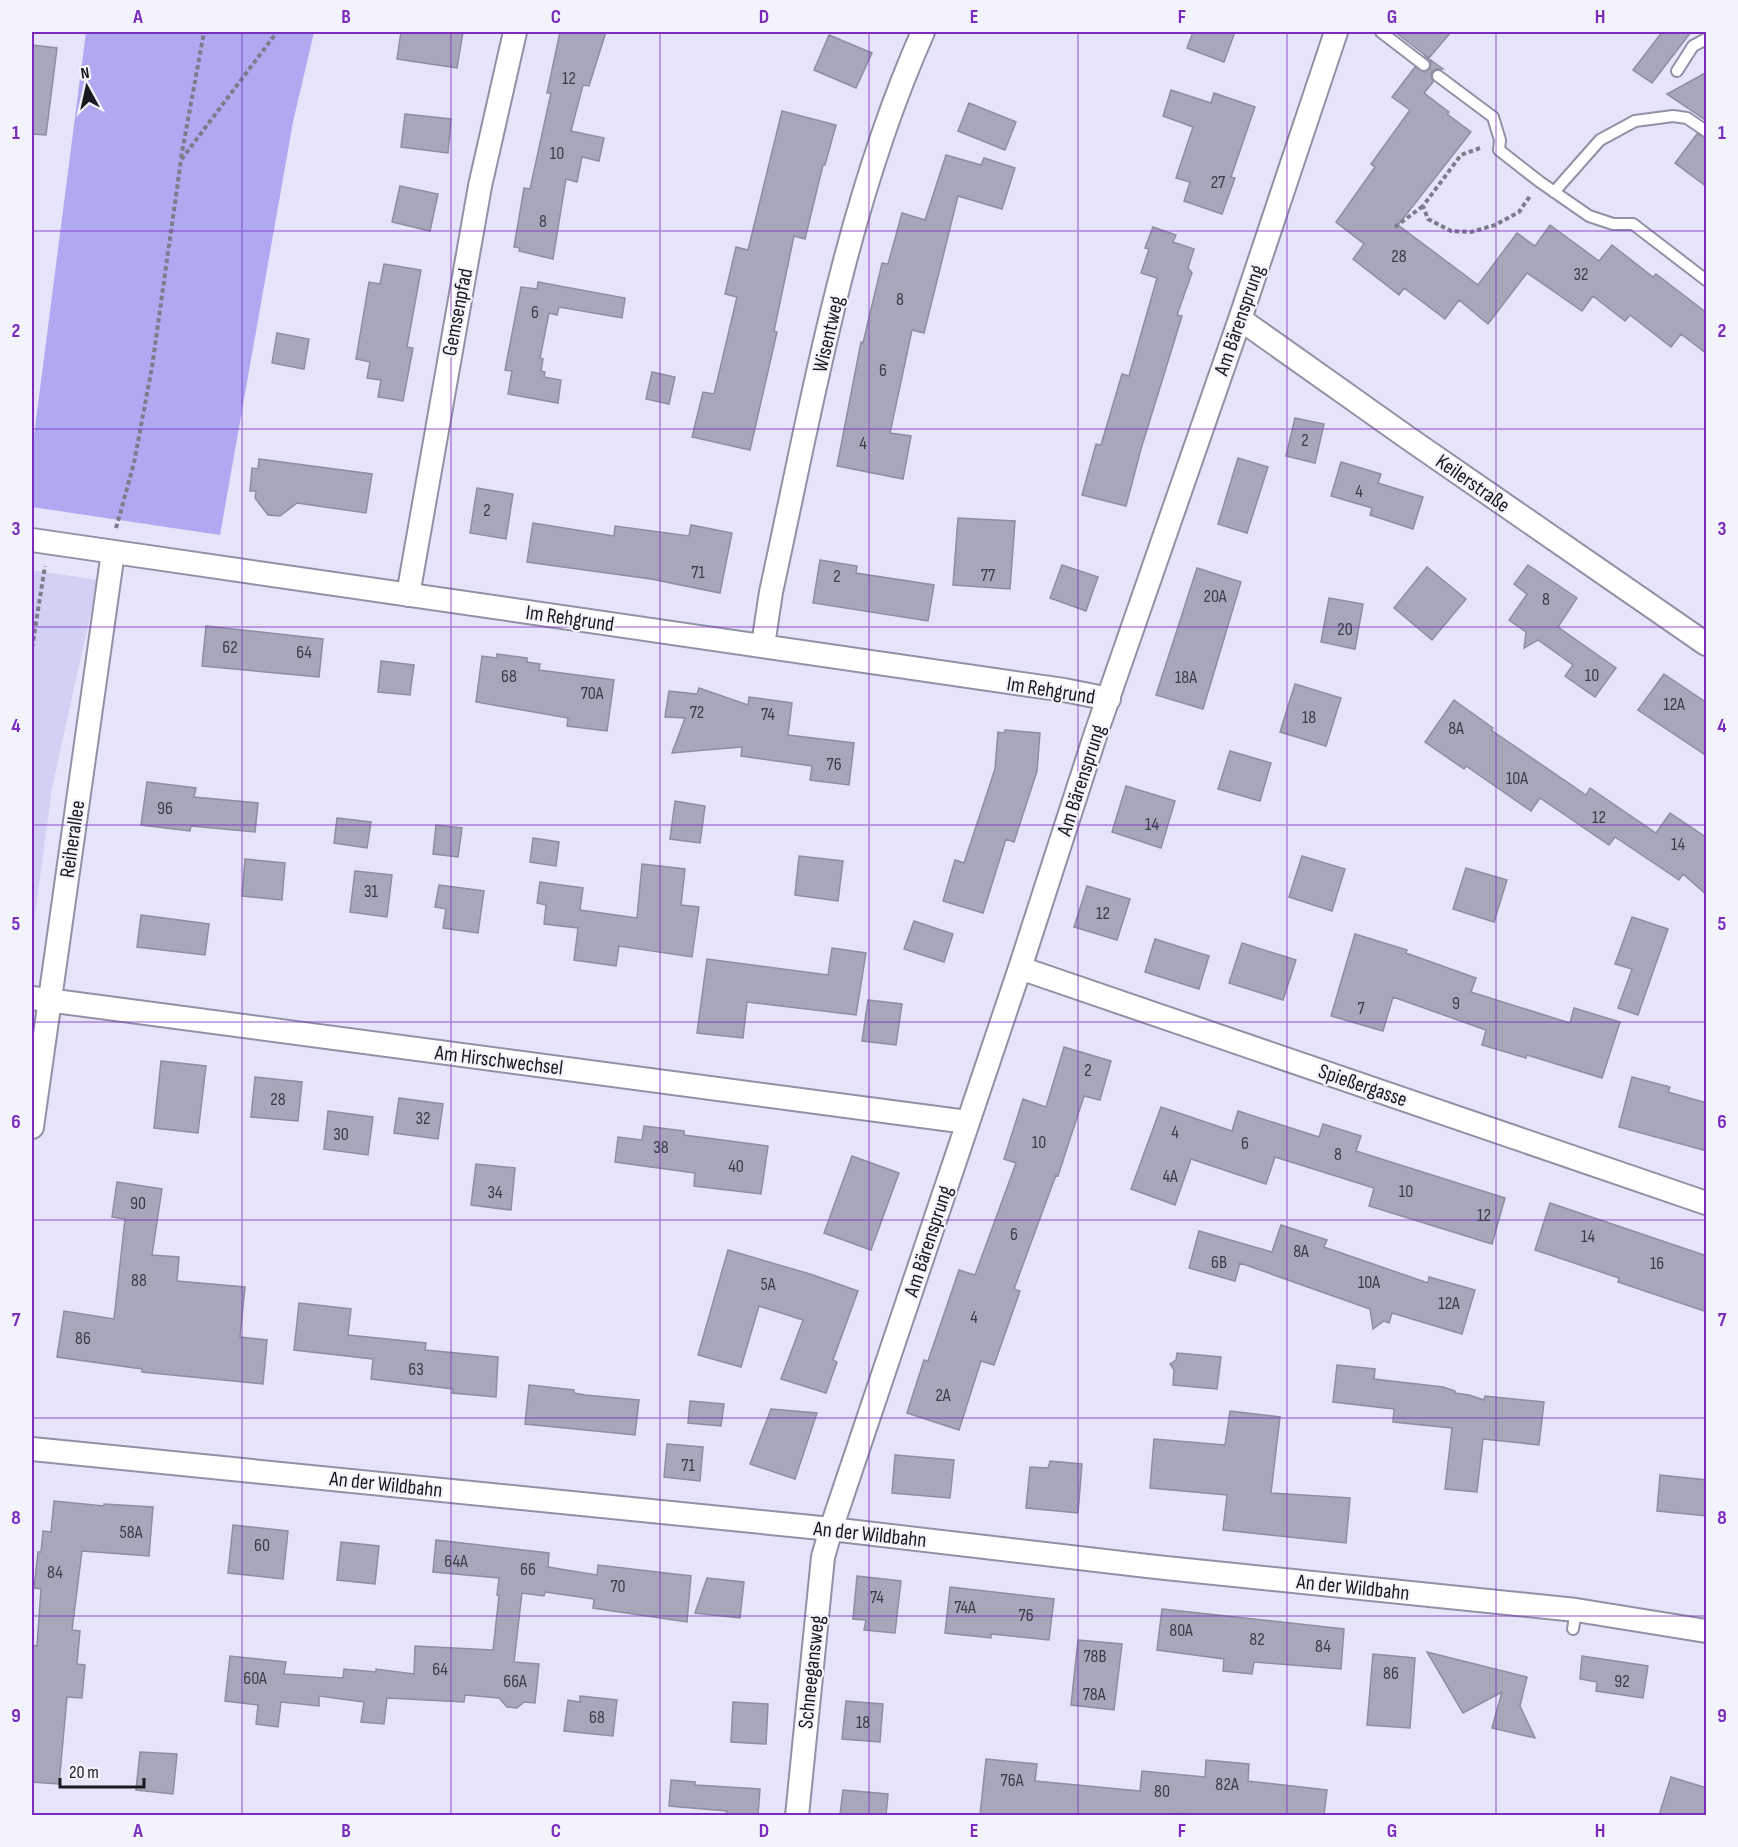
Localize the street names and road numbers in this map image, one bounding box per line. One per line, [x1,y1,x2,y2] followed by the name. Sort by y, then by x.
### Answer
[1209,262,1270,380] street label: Am Bärensprung
[437,266,478,358] street label: Gemsenpfad
[808,293,849,375] street label: Wisentweg
[1431,449,1515,518] street label: Keilerstraße
[524,600,616,637] street label: Im Rehgrund
[1005,671,1097,710] street label: Im Rehgrund
[1051,721,1111,840] street label: Am Bärensprung
[55,799,90,879] street label: Reiherallee
[432,1040,564,1081] street label: Am Hirschwechsel
[1315,1059,1411,1112] street label: Spießergasse
[898,1182,958,1301] street label: Am Bärensprung
[327,1466,444,1503] street label: An der Wildbahn
[811,1516,928,1553] street label: An der Wildbahn
[1294,1569,1411,1606] street label: An der Wildbahn
[793,1614,830,1730] street label: Schneegansweg

